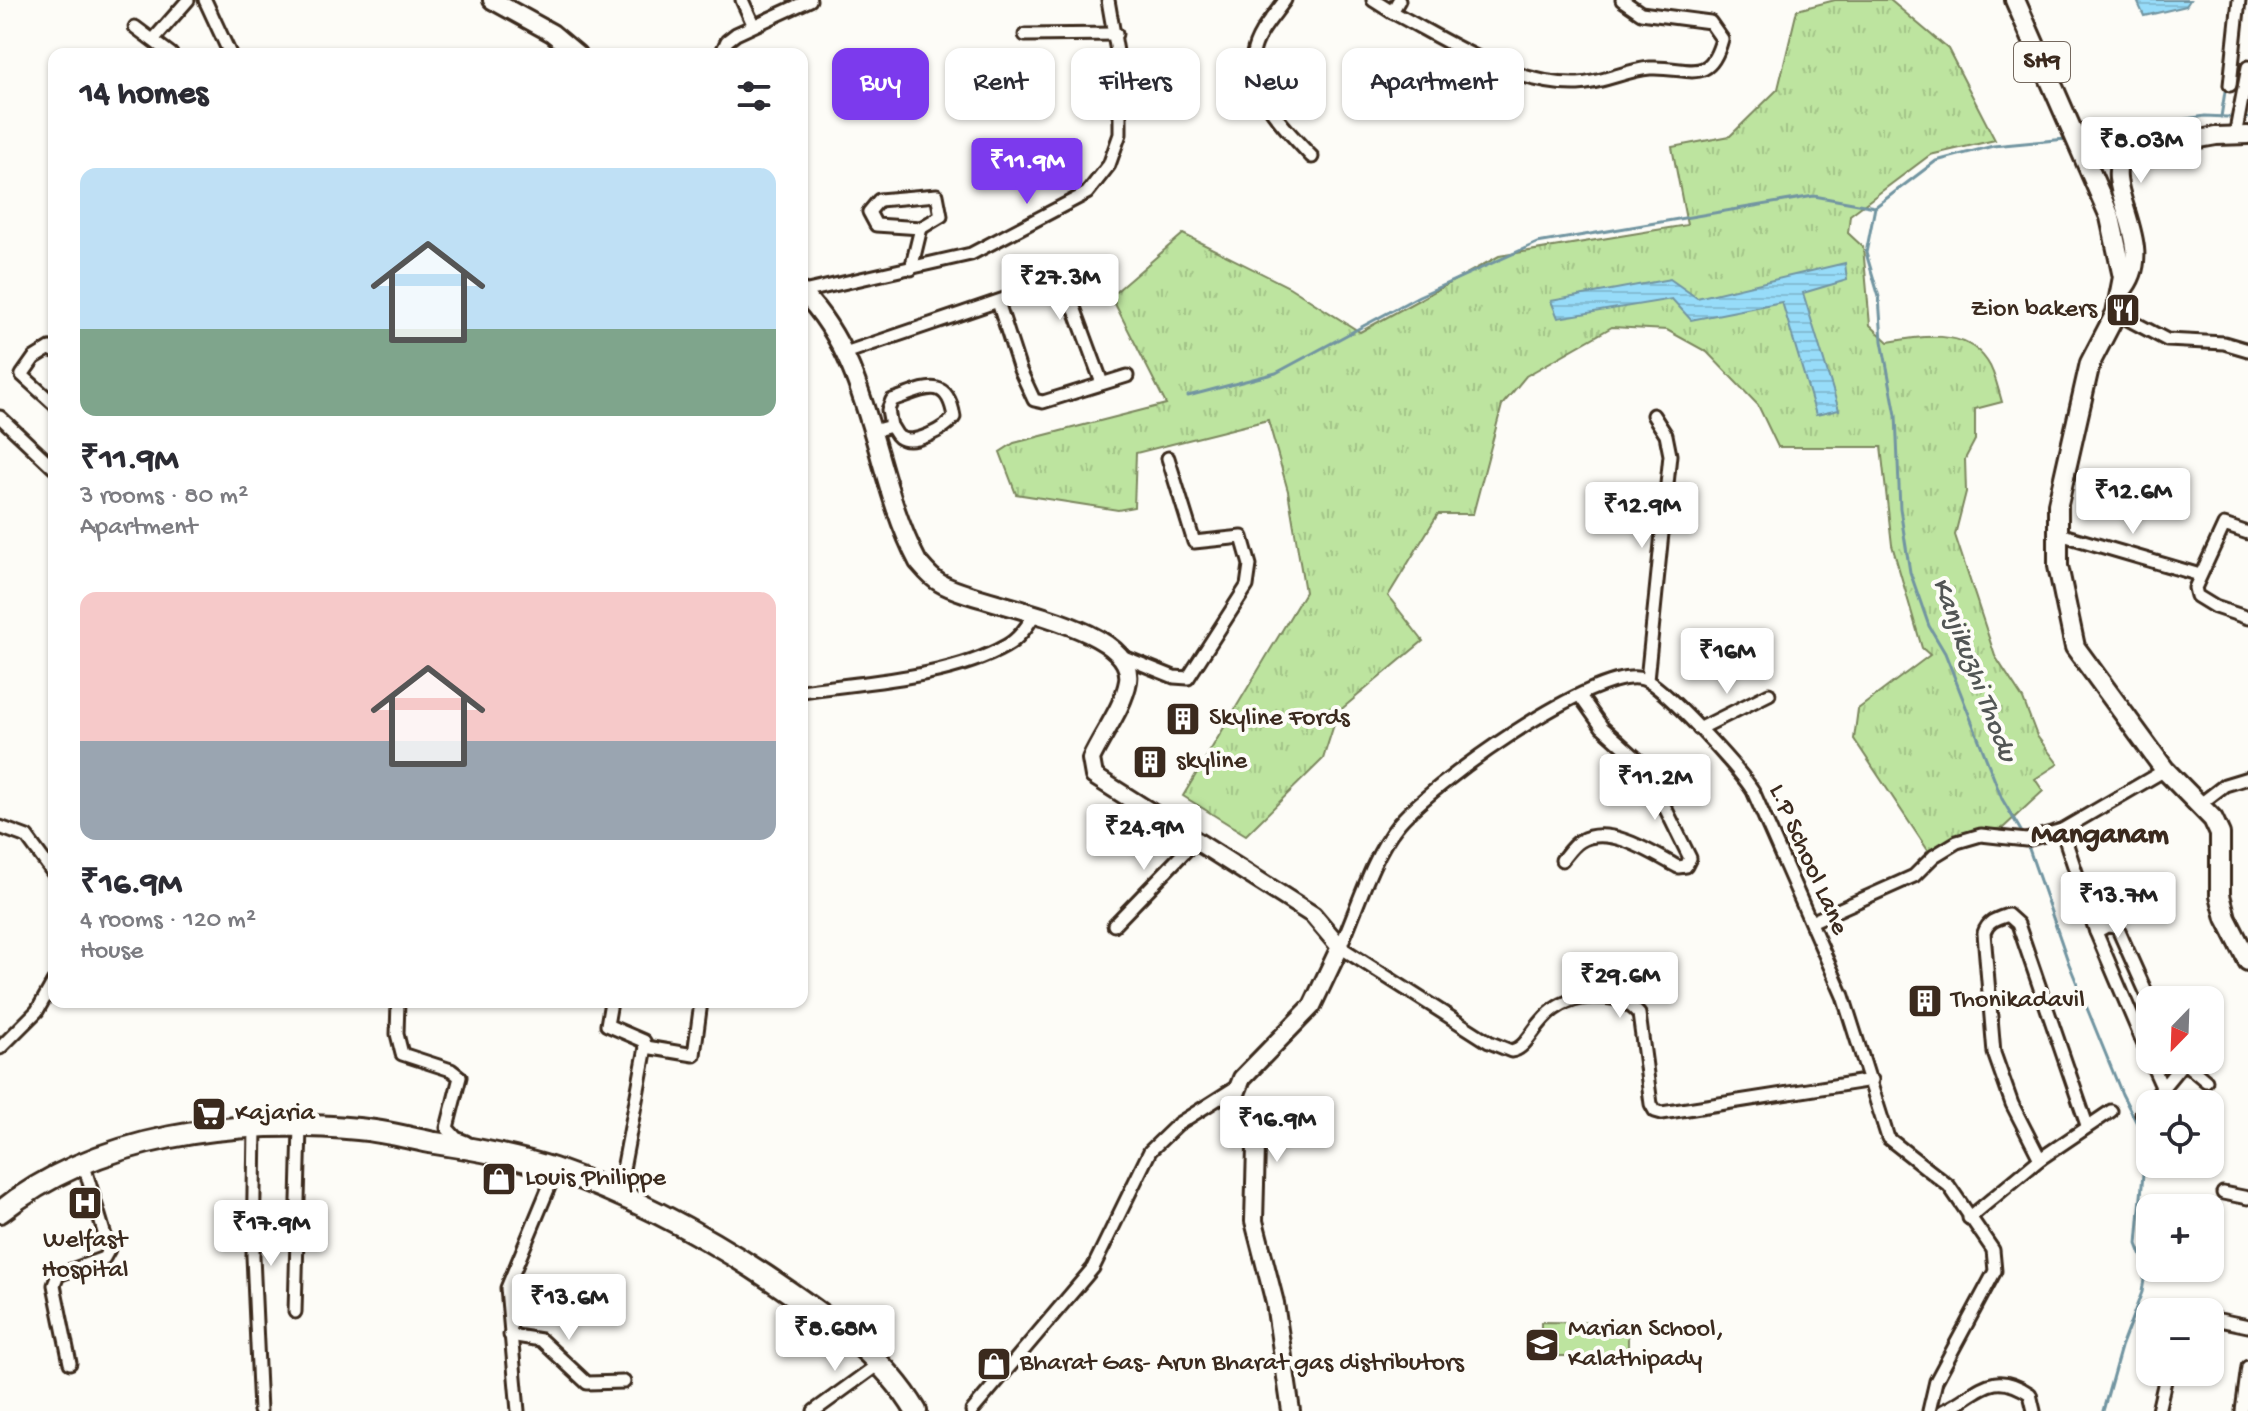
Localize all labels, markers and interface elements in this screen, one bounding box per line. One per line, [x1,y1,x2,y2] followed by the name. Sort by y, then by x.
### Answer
[2014,42,2070,82] road number: SH9
[832,48,929,120] chip: Buy
[945,48,1055,120] chip: Rent
[1071,48,1200,120] chip: Filters
[1216,48,1326,120] chip: New
[1342,48,1524,120] chip: Apartment
[732,74,776,118] icon: filters
[80,76,208,116] text: 14 homes
[2076,117,2206,185] pin: ₹8.03M
[2099,127,2183,158] text: ₹8.03M
[962,138,1092,206] pin: ₹11.9M
[989,148,1065,179] text: ₹11.9M
[356,220,500,364] icon: home
[995,254,1125,322] pin: ₹27.3M
[1020,264,1100,295] text: ₹27.3M
[2104,291,2142,329] restaurant icon: Zion bakers
[1971,295,2098,326] place label: Zion bakers
[80,442,178,482] text: ₹11.9M
[2068,468,2198,536] pin: ₹12.6M
[2094,478,2172,509] text: ₹12.6M
[80,482,248,513] text: 3 rooms · 80 m²
[1577,482,1707,550] pin: ₹12.9M
[1603,492,1681,523] text: ₹12.9M
[80,513,197,544] text: Apartment
[1923,573,2024,769] water label: Kanjikuzhi Thodu
[1680,628,1774,696] pin: ₹16M
[1699,638,1755,669] text: ₹16M
[356,644,500,788] icon: home
[1164,700,1202,738] building icon: Skyline Fords
[1209,704,1351,735] place label: Skyline Fords
[1131,743,1169,781] building icon: skyline
[1176,747,1248,778] place label: skyline
[1590,754,1720,822] pin: ₹11.2M
[1618,764,1692,795] text: ₹11.2M
[1760,780,1854,941] street label: L.P School Lane
[1079,804,1209,872] pin: ₹24.9M
[1104,814,1184,845] text: ₹24.9M
[2031,819,2170,854] district label: Manganam
[80,866,182,906] text: ₹16.9M
[2053,872,2183,940] pin: ₹13.7M
[2079,882,2157,913] text: ₹13.7M
[80,906,256,937] text: 4 rooms · 120 m²
[80,937,144,968] text: House
[1555,952,1685,1020] pin: ₹29.6M
[1580,962,1660,993] text: ₹29.6M
[1906,982,1944,1020] building icon: Thonikadavil
[1949,986,2085,1017] place label: Thonikadavil
[2136,986,2224,1074] north arrow
[2136,986,2224,1386] map controls
[2136,1090,2224,1178] button: locate
[190,1095,228,1133] supermarket icon: Kajaria
[1212,1096,1342,1164] pin: ₹16.9M
[235,1099,317,1130] place label: Kajaria
[1238,1106,1316,1137] text: ₹16.9M
[480,1160,518,1198] shop icon: Louis Philippe
[525,1164,666,1195] place label: Louis Philippe
[66,1184,104,1222] hospital icon: Welfast Hospital
[2136,1194,2224,1282] button: +
[206,1200,336,1268] pin: ₹17.9M
[232,1210,310,1241] text: ₹17.9M
[41,1226,129,1287] place label: Welfast Hospital
[504,1274,634,1342] pin: ₹13.6M
[530,1284,608,1315] text: ₹13.6M
[2136,1298,2224,1386] button: −
[770,1305,900,1373] pin: ₹8.68M
[794,1315,876,1346] text: ₹8.68M
[1568,1315,1724,1376] place label: Marian School, Kalathipady
[1523,1326,1561,1364] school or university icon: Marian School, Kalathipady
[975,1345,1013,1383] shop icon: Bharat Gas- Arun Bharat gas distributors
[1019,1349,1465,1380] place label: Bharat Gas- Arun Bharat gas distributors

